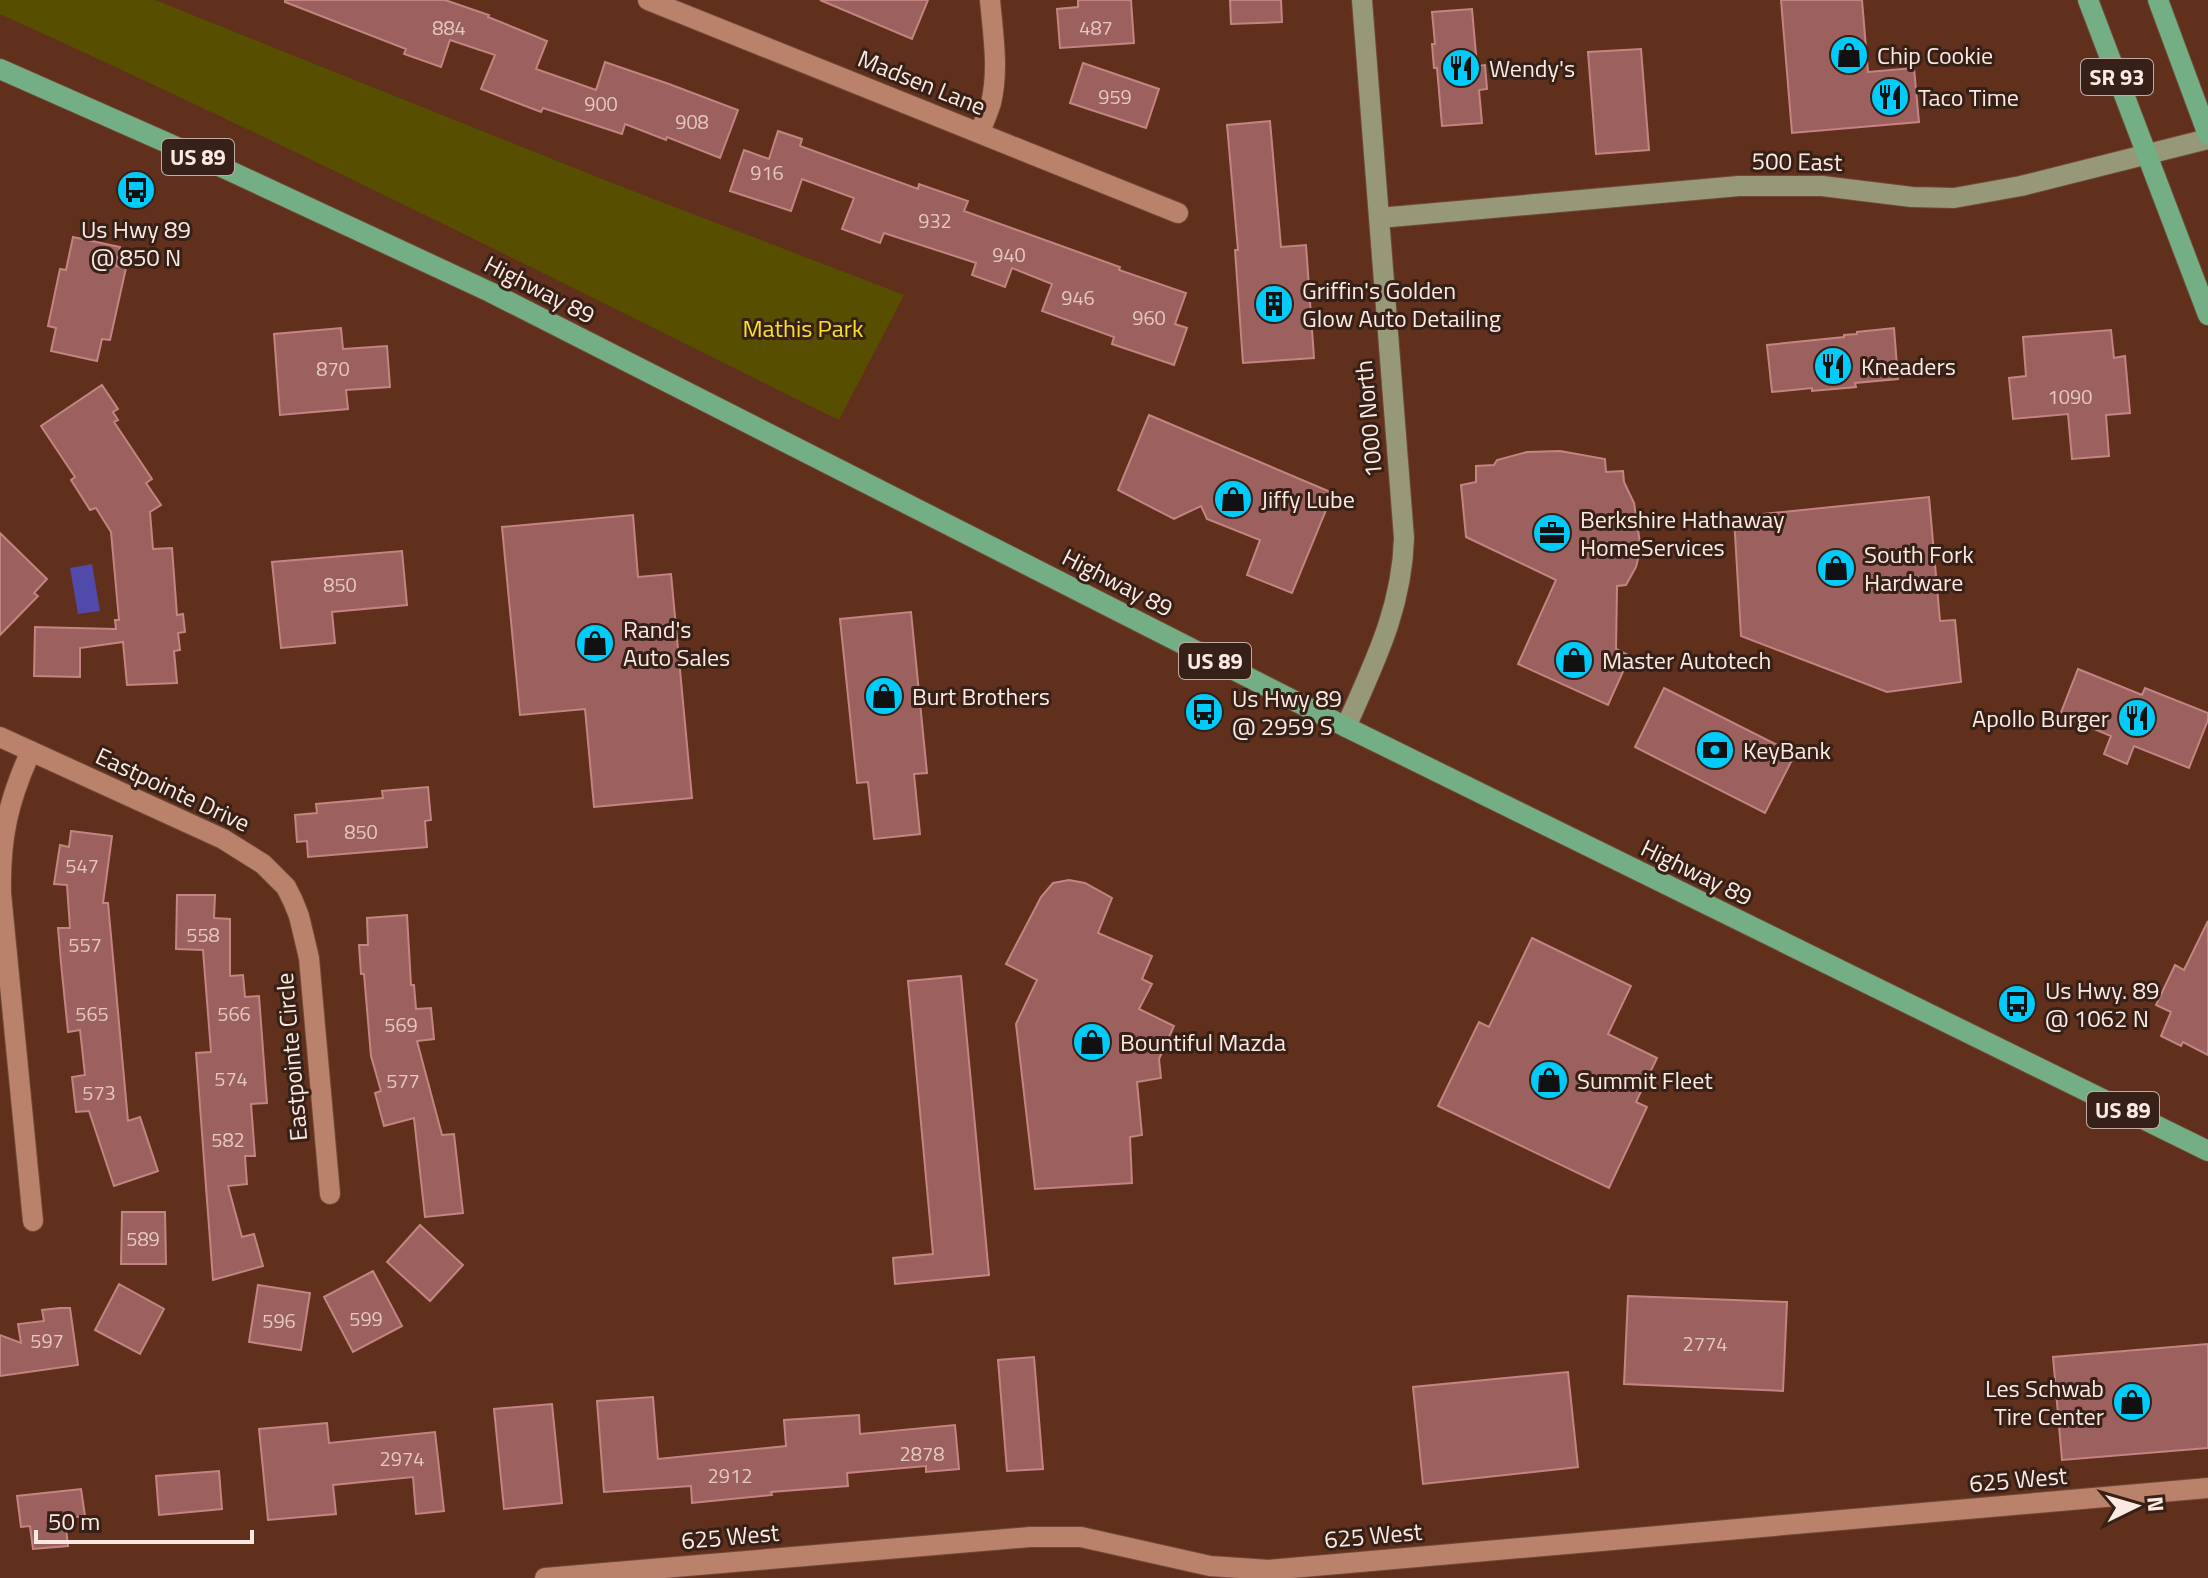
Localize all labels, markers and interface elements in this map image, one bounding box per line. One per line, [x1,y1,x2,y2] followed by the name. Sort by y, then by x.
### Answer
[432,12,466,43] house number: 884
[1079,12,1113,43] house number: 487
[1828,34,1870,76] shop icon: Chip Cookie
[1877,37,1993,73] place label: Chip Cookie
[853,40,991,124] street label: Madsen Lane
[1440,47,1482,89] restaurant icon: Wendy's
[1489,50,1575,86] place label: Wendy's
[2081,59,2153,95] road number: SR 93
[1869,76,1911,118] restaurant icon: Taco Time
[1918,79,2019,115] place label: Taco Time
[1098,81,1132,112] house number: 959
[584,88,618,119] house number: 900
[675,106,709,137] house number: 908
[162,139,234,175] road number: US 89
[1751,142,1843,180] street label: 500 East
[750,157,784,188] house number: 916
[115,169,157,211] bus stop icon: Us Hwy 89 @ 850 N
[918,205,952,236] house number: 932
[81,211,191,275] place label: Us Hwy 89 @ 850 N
[992,239,1026,270] house number: 940
[478,246,602,332] street label: Highway 89
[1302,272,1501,336] place label: Griffin's Golden Glow Auto Detailing
[1061,282,1095,313] house number: 946
[1253,283,1295,325] building icon: Griffin's Golden Glow Auto Detailing
[1132,302,1166,333] house number: 960
[742,310,864,346] park label: Mathis Park
[1812,345,1854,387] restaurant icon: Kneaders
[1861,348,1956,384] place label: Kneaders
[316,353,350,384] house number: 870
[1345,359,1391,479] street label: 1000 North
[2048,381,2092,412] house number: 1090
[1212,478,1254,520] shop icon: Jiffy Lube
[1261,481,1355,517] place label: Jiffy Lube
[1580,501,1785,565] place label: Berkshire Hathaway HomeServices
[1531,512,1573,554] office icon: Berkshire Hathaway HomeServices
[1864,536,1974,600] place label: South Fork Hardware
[1056,539,1180,625] street label: Highway 89
[1815,547,1857,589] shop icon: South Fork Hardware
[323,569,357,600] house number: 850
[623,611,730,675] place label: Rand's Auto Sales
[574,622,616,664] shop icon: Rand's Auto Sales
[1553,639,1595,681] shop icon: Master Autotech
[1602,642,1771,678] place label: Master Autotech
[1179,643,1251,679] road number: US 89
[863,675,905,717] shop icon: Burt Brothers
[912,678,1050,714] place label: Burt Brothers
[1232,680,1342,744] place label: Us Hwy 89 @ 2959 S
[1183,691,1225,733] bus stop icon: Us Hwy 89 @ 2959 S
[2116,697,2158,739] restaurant icon: Apollo Burger
[1972,700,2109,736] place label: Apollo Burger
[1694,729,1736,771] bank icon: KeyBank
[1743,732,1831,768] place label: KeyBank
[90,737,256,841] street label: Eastpointe Drive
[344,816,378,847] house number: 850
[1635,829,1759,915] street label: Highway 89
[65,850,99,881] house number: 547
[186,919,220,950] house number: 558
[68,929,102,960] house number: 557
[266,971,316,1143] street label: Eastpointe Circle
[2045,972,2159,1036] place label: Us Hwy. 89 @ 1062 N
[1996,983,2038,1025] bus stop icon: Us Hwy. 89 @ 1062 N
[75,998,109,1029] house number: 565
[217,998,251,1029] house number: 566
[384,1009,418,1040] house number: 569
[1071,1021,1113,1063] shop icon: Bountiful Mazda
[1120,1024,1286,1060] place label: Bountiful Mazda
[1528,1059,1570,1101] shop icon: Summit Fleet
[1577,1062,1713,1098] place label: Summit Fleet
[214,1063,248,1094] house number: 574
[386,1065,420,1096] house number: 577
[82,1077,116,1108] house number: 573
[2087,1092,2159,1128] road number: US 89
[211,1124,245,1155] house number: 582
[126,1223,160,1254] house number: 589
[349,1303,383,1334] house number: 599
[262,1305,296,1336] house number: 596
[30,1325,64,1356] house number: 597
[1683,1328,1727,1359] house number: 2774
[1985,1370,2104,1434] place label: Les Schwab Tire Center
[2111,1381,2153,1423] shop icon: Les Schwab Tire Center
[900,1438,944,1469] house number: 2878
[380,1443,424,1474] house number: 2974
[1968,1457,2069,1501] street label: 625 West
[708,1460,752,1491] house number: 2912
[2096,1466,2176,1546] north arrow
[36,1494,252,1544] scale bar
[2138,1495,2174,1513] text: N
[48,1503,100,1539] text: 50 m
[1323,1513,1424,1557] street label: 625 West
[680,1514,781,1558] street label: 625 West

